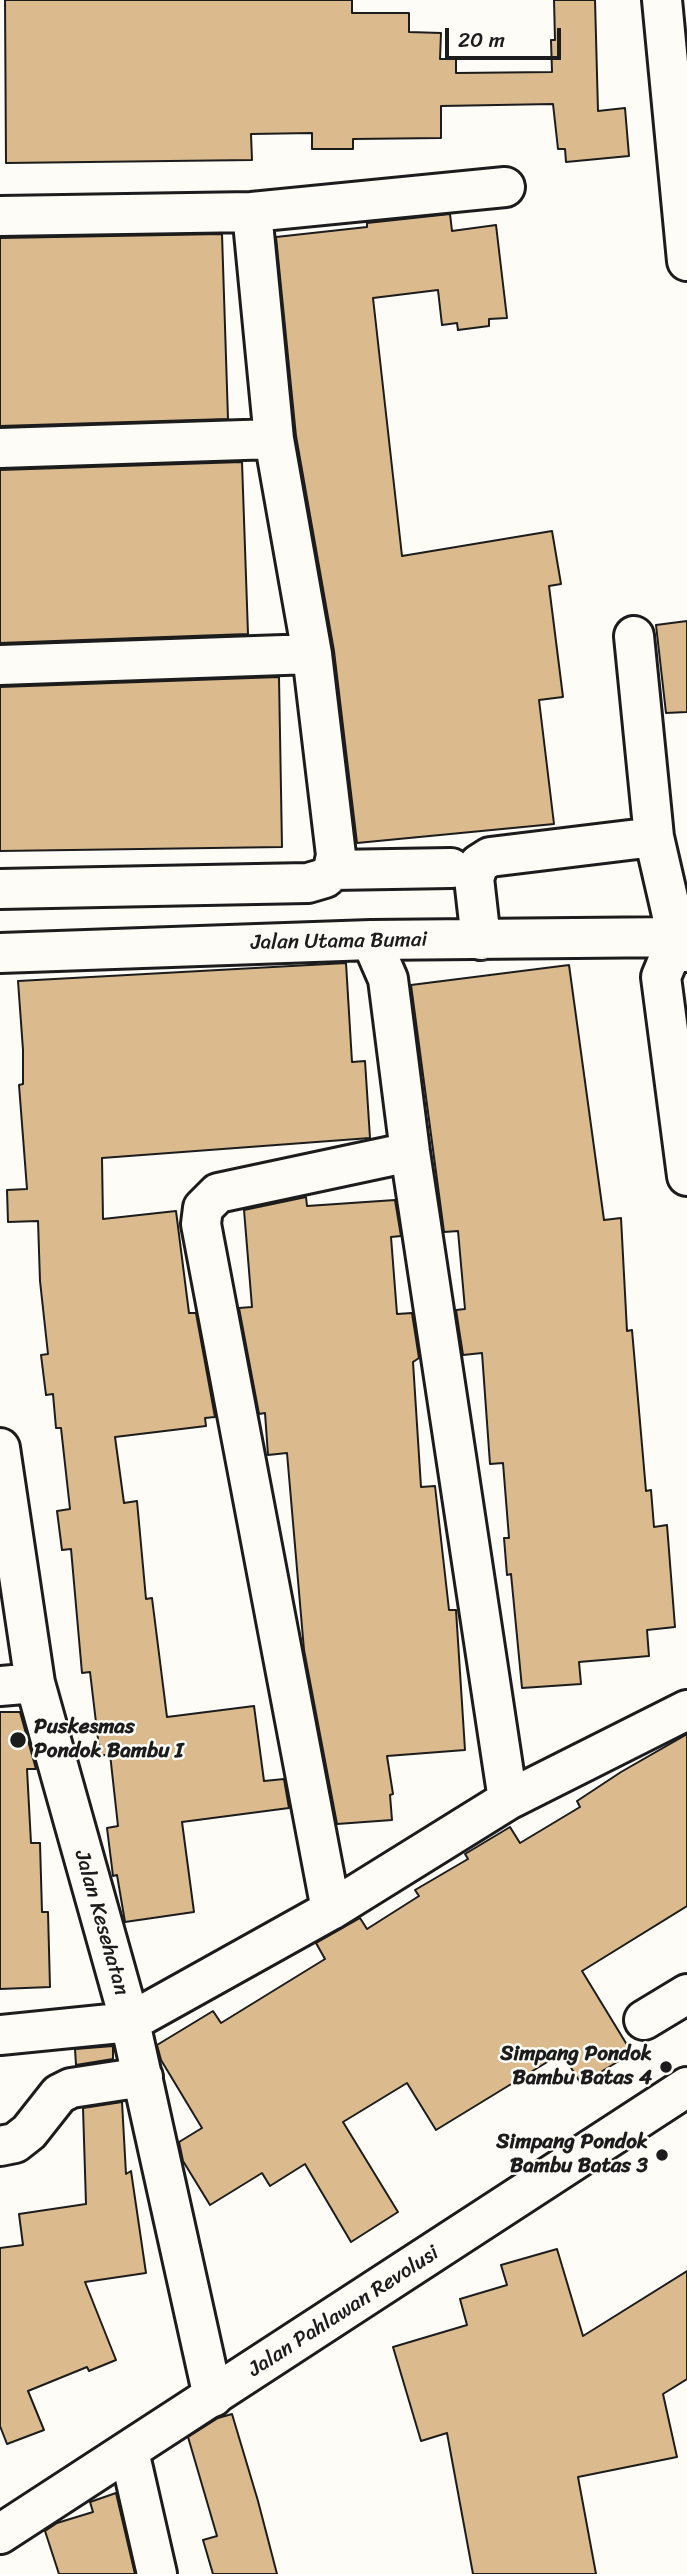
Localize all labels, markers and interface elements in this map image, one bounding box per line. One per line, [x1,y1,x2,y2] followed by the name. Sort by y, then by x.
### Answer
[449,14,564,58] scale bar
[458,21,505,59] text: 20 m
[251,928,427,956] street label: Jalan Utama Bumai
[34,1715,183,1765] place label: Puskesmas Pondok Bambu I
[8,1730,28,1750] marker: Puskesmas Pondok Bambu I
[68,1848,134,1998] street label: Jalan Kesehatan
[500,2042,652,2092] place label: Simpang Pondok Bambu Batas 4
[658,2059,674,2075] marker: Simpang Pondok Bambu Batas 4
[496,2130,648,2180] place label: Simpang Pondok Bambu Batas 3
[654,2147,670,2163] marker: Simpang Pondok Bambu Batas 3
[244,2241,444,2383] street label: Jalan Pahlawan Revolusi

